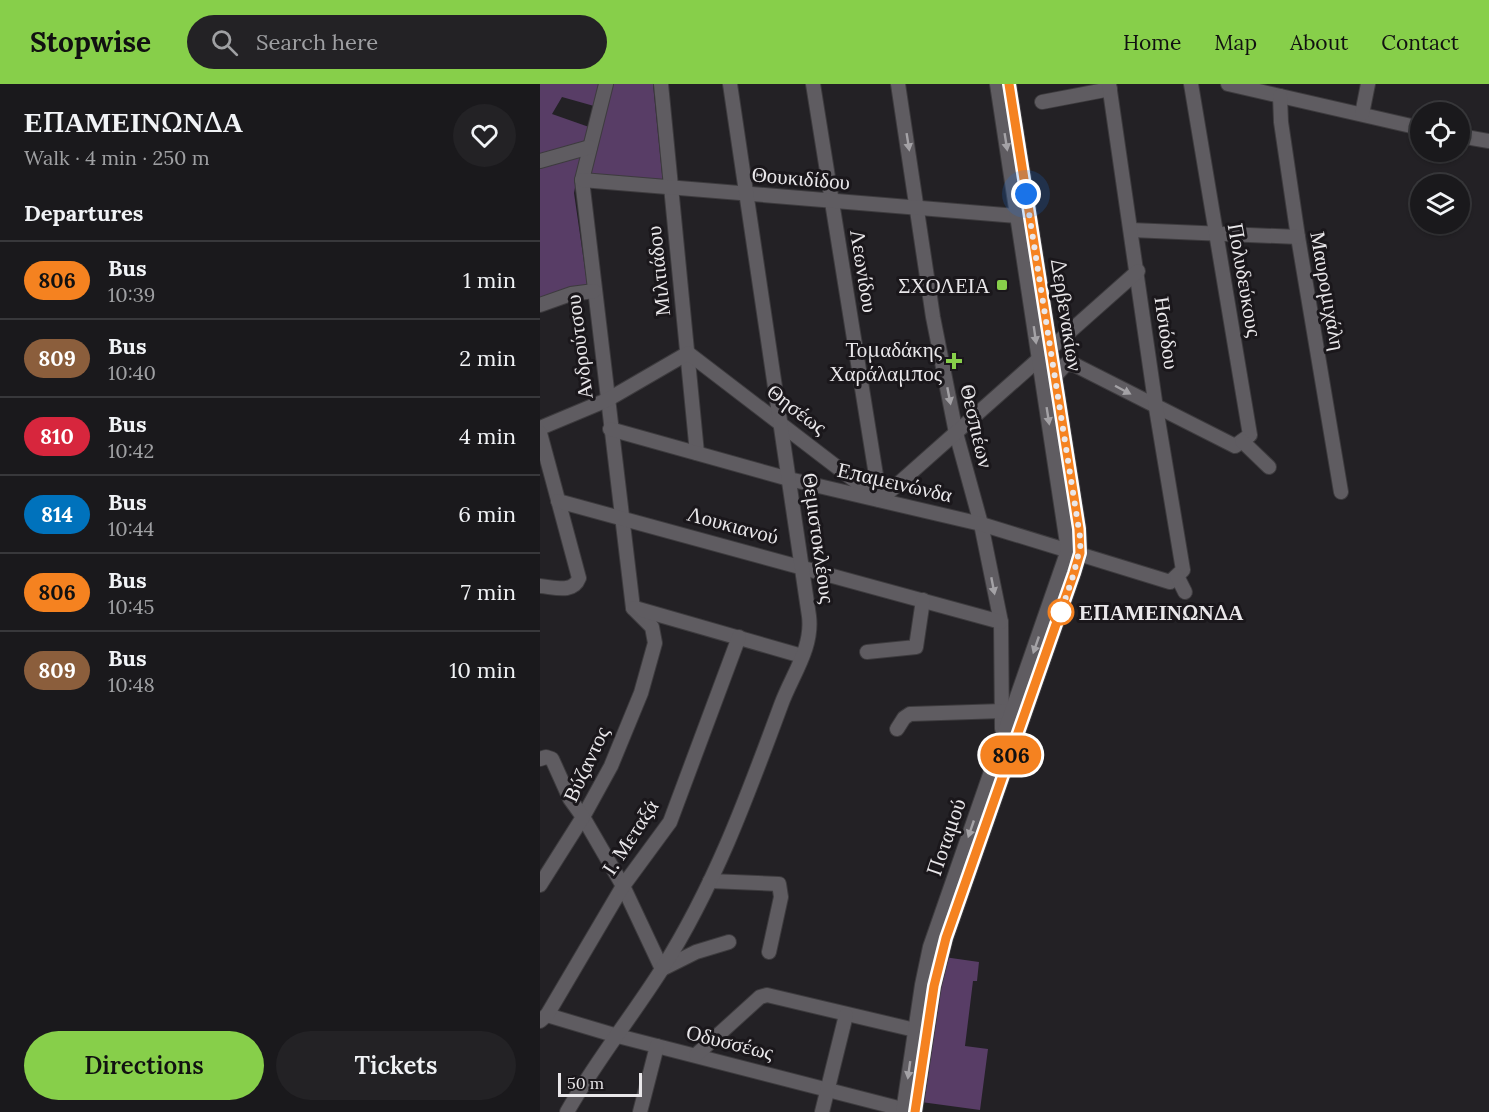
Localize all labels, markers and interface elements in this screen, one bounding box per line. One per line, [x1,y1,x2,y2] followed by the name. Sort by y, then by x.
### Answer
[187,15,607,69] search box
[30,24,151,60] text: Stopwise
[208,26,241,59] icon: search
[256,28,378,56] text: Search here
[1123,29,1181,56] text: Home
[1214,29,1257,56] text: Map
[1290,29,1348,56] text: About
[1381,29,1459,56] text: Contact
[1410,102,1470,234] map controls
[1410,102,1470,162] button: locate
[24,104,243,140] text: ΕΠΑΜΕΙΝΩΝΔΑ
[453,104,516,167] button: heart
[903,132,912,151] one-way arrow
[1001,132,1010,151] one-way arrow
[24,145,210,170] text: Walk · 4 min · 250 m
[751,160,851,196] street label: Θουκιδίδου
[1410,174,1470,234] button: layers
[1011,179,1041,209] your location
[24,199,143,227] text: Departures
[1222,221,1268,340] street label: Πολυδεύκους
[640,225,676,317] street label: Μιλτιάδου
[844,227,884,315] street label: Λεωνίδου
[1304,229,1352,353] street label: Μαυρομιχάλη
[108,254,147,282] text: Bus
[1045,257,1089,373] street label: Δερβενακίων
[463,266,516,294] text: 1 min
[38,267,76,294] text: 806
[898,272,991,299] place label: ΣΧΟΛΕΙΑ
[995,278,1009,292] marker: ΣΧΟΛΕΙΑ
[108,282,155,307] text: 10:39
[559,293,599,401] street label: Ανδρούτσου
[1149,295,1185,371] street label: Ησιόδου
[1031,325,1040,344] one-way arrow
[108,332,147,360] text: Bus
[829,336,943,387] place label: Τομαδάκης Χαράλαμπος
[459,344,516,372] text: 2 min
[38,345,76,372] text: 809
[947,354,961,368] marker: Τομαδάκης Χαράλαμπος
[108,360,156,385] text: 10:40
[762,378,833,441] street label: Θησέως
[954,381,1000,471] street label: Θεσπιέων
[1114,385,1131,395] one-way arrow
[945,387,954,406] one-way arrow
[1044,407,1053,426] one-way arrow
[108,410,147,438] text: Bus
[459,422,516,450] text: 4 min
[40,423,74,450] text: 810
[108,438,154,463] text: 10:42
[835,456,955,508] street label: Επαμεινώνδα
[796,471,842,606] street label: Θεμιστοκλέους
[108,488,147,516] text: Bus
[458,500,516,528] text: 6 min
[684,500,782,550] street label: Λουκιανού
[41,501,73,528] text: 814
[108,516,154,541] text: 10:44
[108,566,147,594] text: Bus
[989,577,999,595] one-way arrow
[461,578,516,606] text: 7 min
[38,579,76,606] text: 806
[108,594,154,619] text: 10:45
[1048,599,1074,625] marker: ΕΠΑΜΕΙΝΩΝΔΑ
[1079,599,1244,626] place label: ΕΠΑΜΕΙΝΩΝΔΑ
[1030,636,1040,654] one-way arrow
[108,644,147,672] text: Bus
[449,656,516,684] text: 10 min
[38,657,76,684] text: 809
[108,672,155,697] text: 10:48
[557,721,615,806] street label: Βύζαντος
[976,736,1046,774] line badge: 806
[992,742,1030,769] text: 806
[596,794,664,880] street label: Ι. Μεταξά
[920,795,972,879] street label: Ποταμού
[966,820,976,838] one-way arrow
[684,1018,777,1066] street label: Οδυσσέως
[24,1031,264,1100] button: Directions
[276,1031,516,1100] button: Tickets
[904,1060,913,1079] one-way arrow
[558,1070,642,1098] scale bar
[567,1073,604,1093] text: 50 m

